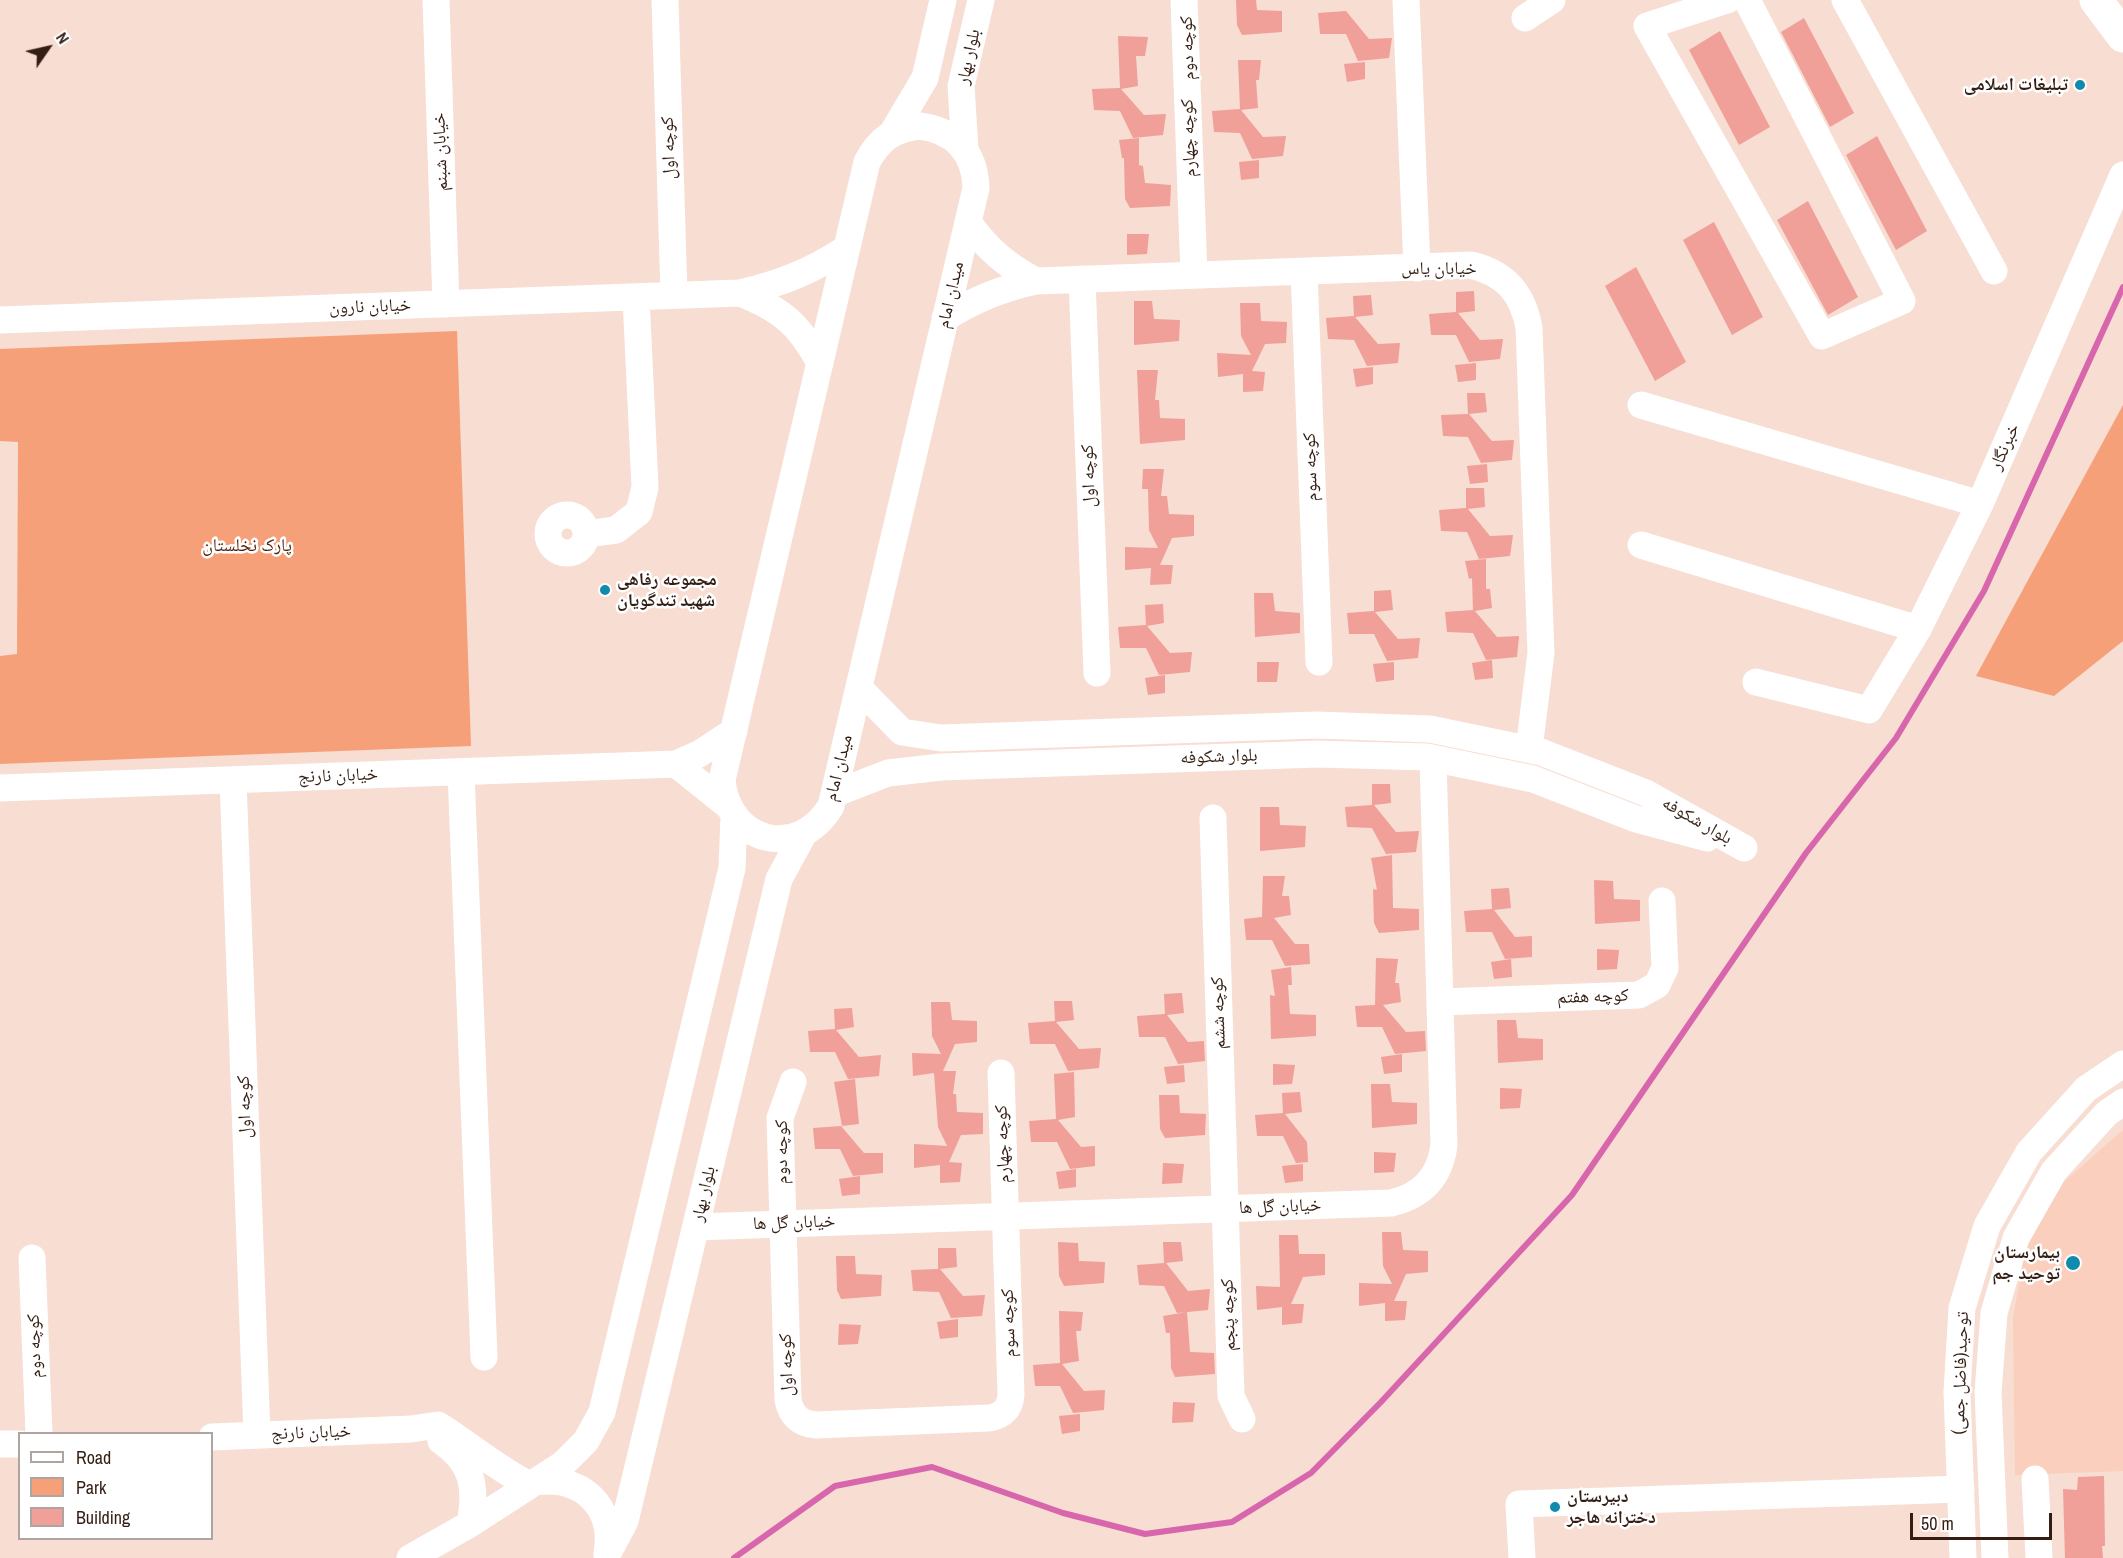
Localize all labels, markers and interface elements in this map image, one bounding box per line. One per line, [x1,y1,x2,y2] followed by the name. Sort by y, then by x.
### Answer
[1176,16,1200,80] street label: کوچه دوم
[18,18,78,78] north arrow
[953,27,985,87] street label: بلوار بهار
[51,28,75,48] text: N
[1964,74,2068,96] place label: تبلیغات اسلامی
[2073,78,2087,92] marker: تبلیغات اسلامی
[1177,99,1201,177] street label: کوچه چهارم
[429,112,453,192] street label: خیابان شبنم
[657,116,681,180] street label: کوچه اول
[1401,258,1477,280] street label: خیابان یاس
[933,259,969,331] street label: میدان امام
[329,295,411,319] street label: خیابان نارون
[1985,420,2025,474] street label: خبرنگار
[1299,432,1323,502] street label: کوچه سوم
[1077,444,1101,508] street label: کوچه اول
[202,535,292,557] park label: پارک نخلستان
[617,569,717,612] place label: مجموعه رفاهی شهید تندگویان
[598,583,612,597] marker: مجموعه رفاهی شهید تندگویان
[820,732,858,804] street label: میدان امام
[1180,745,1258,769] street label: بلوار شکوفه
[298,764,378,788] street label: خیابان نارنج
[1658,792,1736,850] street label: بلوار شکوفه
[1207,976,1231,1050] street label: کوچه ششم
[1557,985,1629,1009] street label: کوچه هفتم
[233,1075,257,1139] street label: کوچه اول
[991,1105,1015,1183] street label: کوچه چهارم
[771,1120,793,1184] street label: کوچه دوم
[687,1164,721,1224] street label: بلوار بهار
[1238,1195,1322,1219] street label: خیابان گل ها
[752,1211,836,1235] street label: خیابان گل ها
[1992,1242,2060,1284] place label: بیمارستان توحید جم
[2064,1254,2082,1272] marker: بیمارستان توحید جم
[1217,1278,1241,1352] street label: کوچه پنجم
[997,1288,1021,1358] street label: کوچه سوم
[1948,1311,1974,1435] street label: توحید(فاضل جمی)
[23,1314,47,1378] street label: کوچه دوم
[775,1333,799,1397] street label: کوچه اول
[271,1421,351,1445] street label: خیابان نارنج
[18,1432,213,1540] legend
[76,1445,111,1470] text: Road
[76,1475,106,1500] text: Park
[1567,1486,1656,1528] place label: دبیرستان دخترانه هاجر
[1548,1500,1562,1514] marker: دبیرستان دخترانه هاجر
[1913,1501,2056,1539] scale bar
[76,1505,130,1530] text: Building
[1921,1511,1954,1536] text: 50 m

